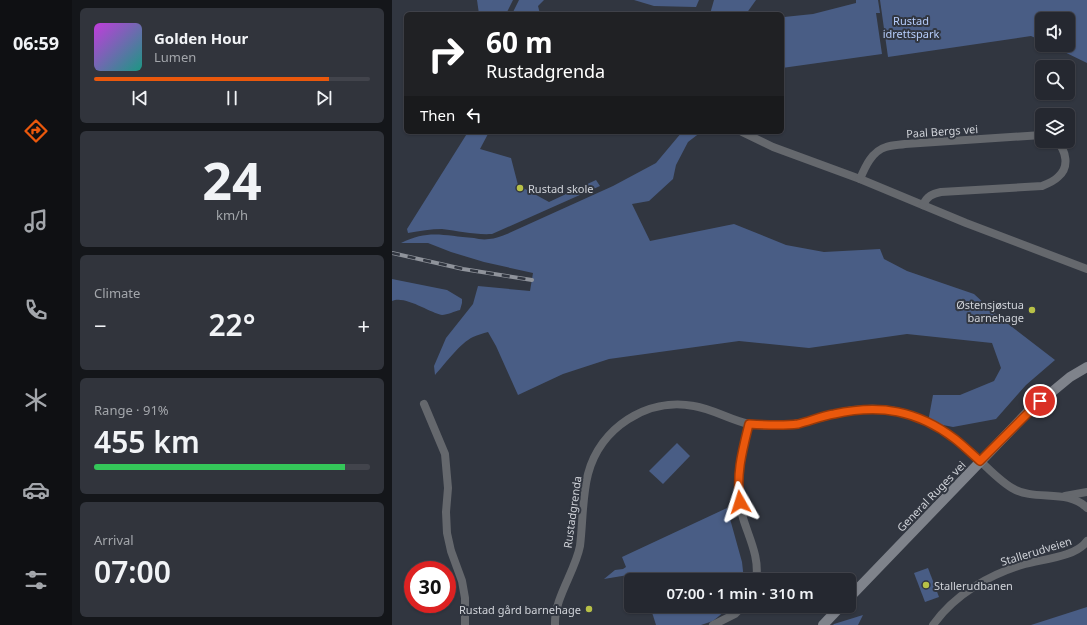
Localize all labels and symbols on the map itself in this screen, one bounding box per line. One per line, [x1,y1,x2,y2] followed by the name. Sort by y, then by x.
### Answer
[883,13,939,41] park label: Rustad idrettspark
[906,121,978,141] street label: Paal Bergs vei
[528,181,594,196] place label: Rustad skole
[515,183,525,193] marker: Rustad skole
[956,297,1024,325] place label: Østensjøstua barnehage
[1027,305,1037,315] marker: Østensjøstua barnehage
[1023,384,1057,418] pin
[893,457,969,535] street label: General Ruges vei
[560,475,584,549] street label: Rustadgrenda
[719,481,761,523] position arrow
[999,533,1073,569] street label: Stallerudveien
[404,561,456,613] speed limit sign: 30
[934,578,1013,593] place label: Stallerudbanen
[921,580,931,590] marker: Stallerudbanen
[459,602,581,617] place label: Rustad gård barnehage
[584,604,594,614] marker: Rustad gård barnehage

